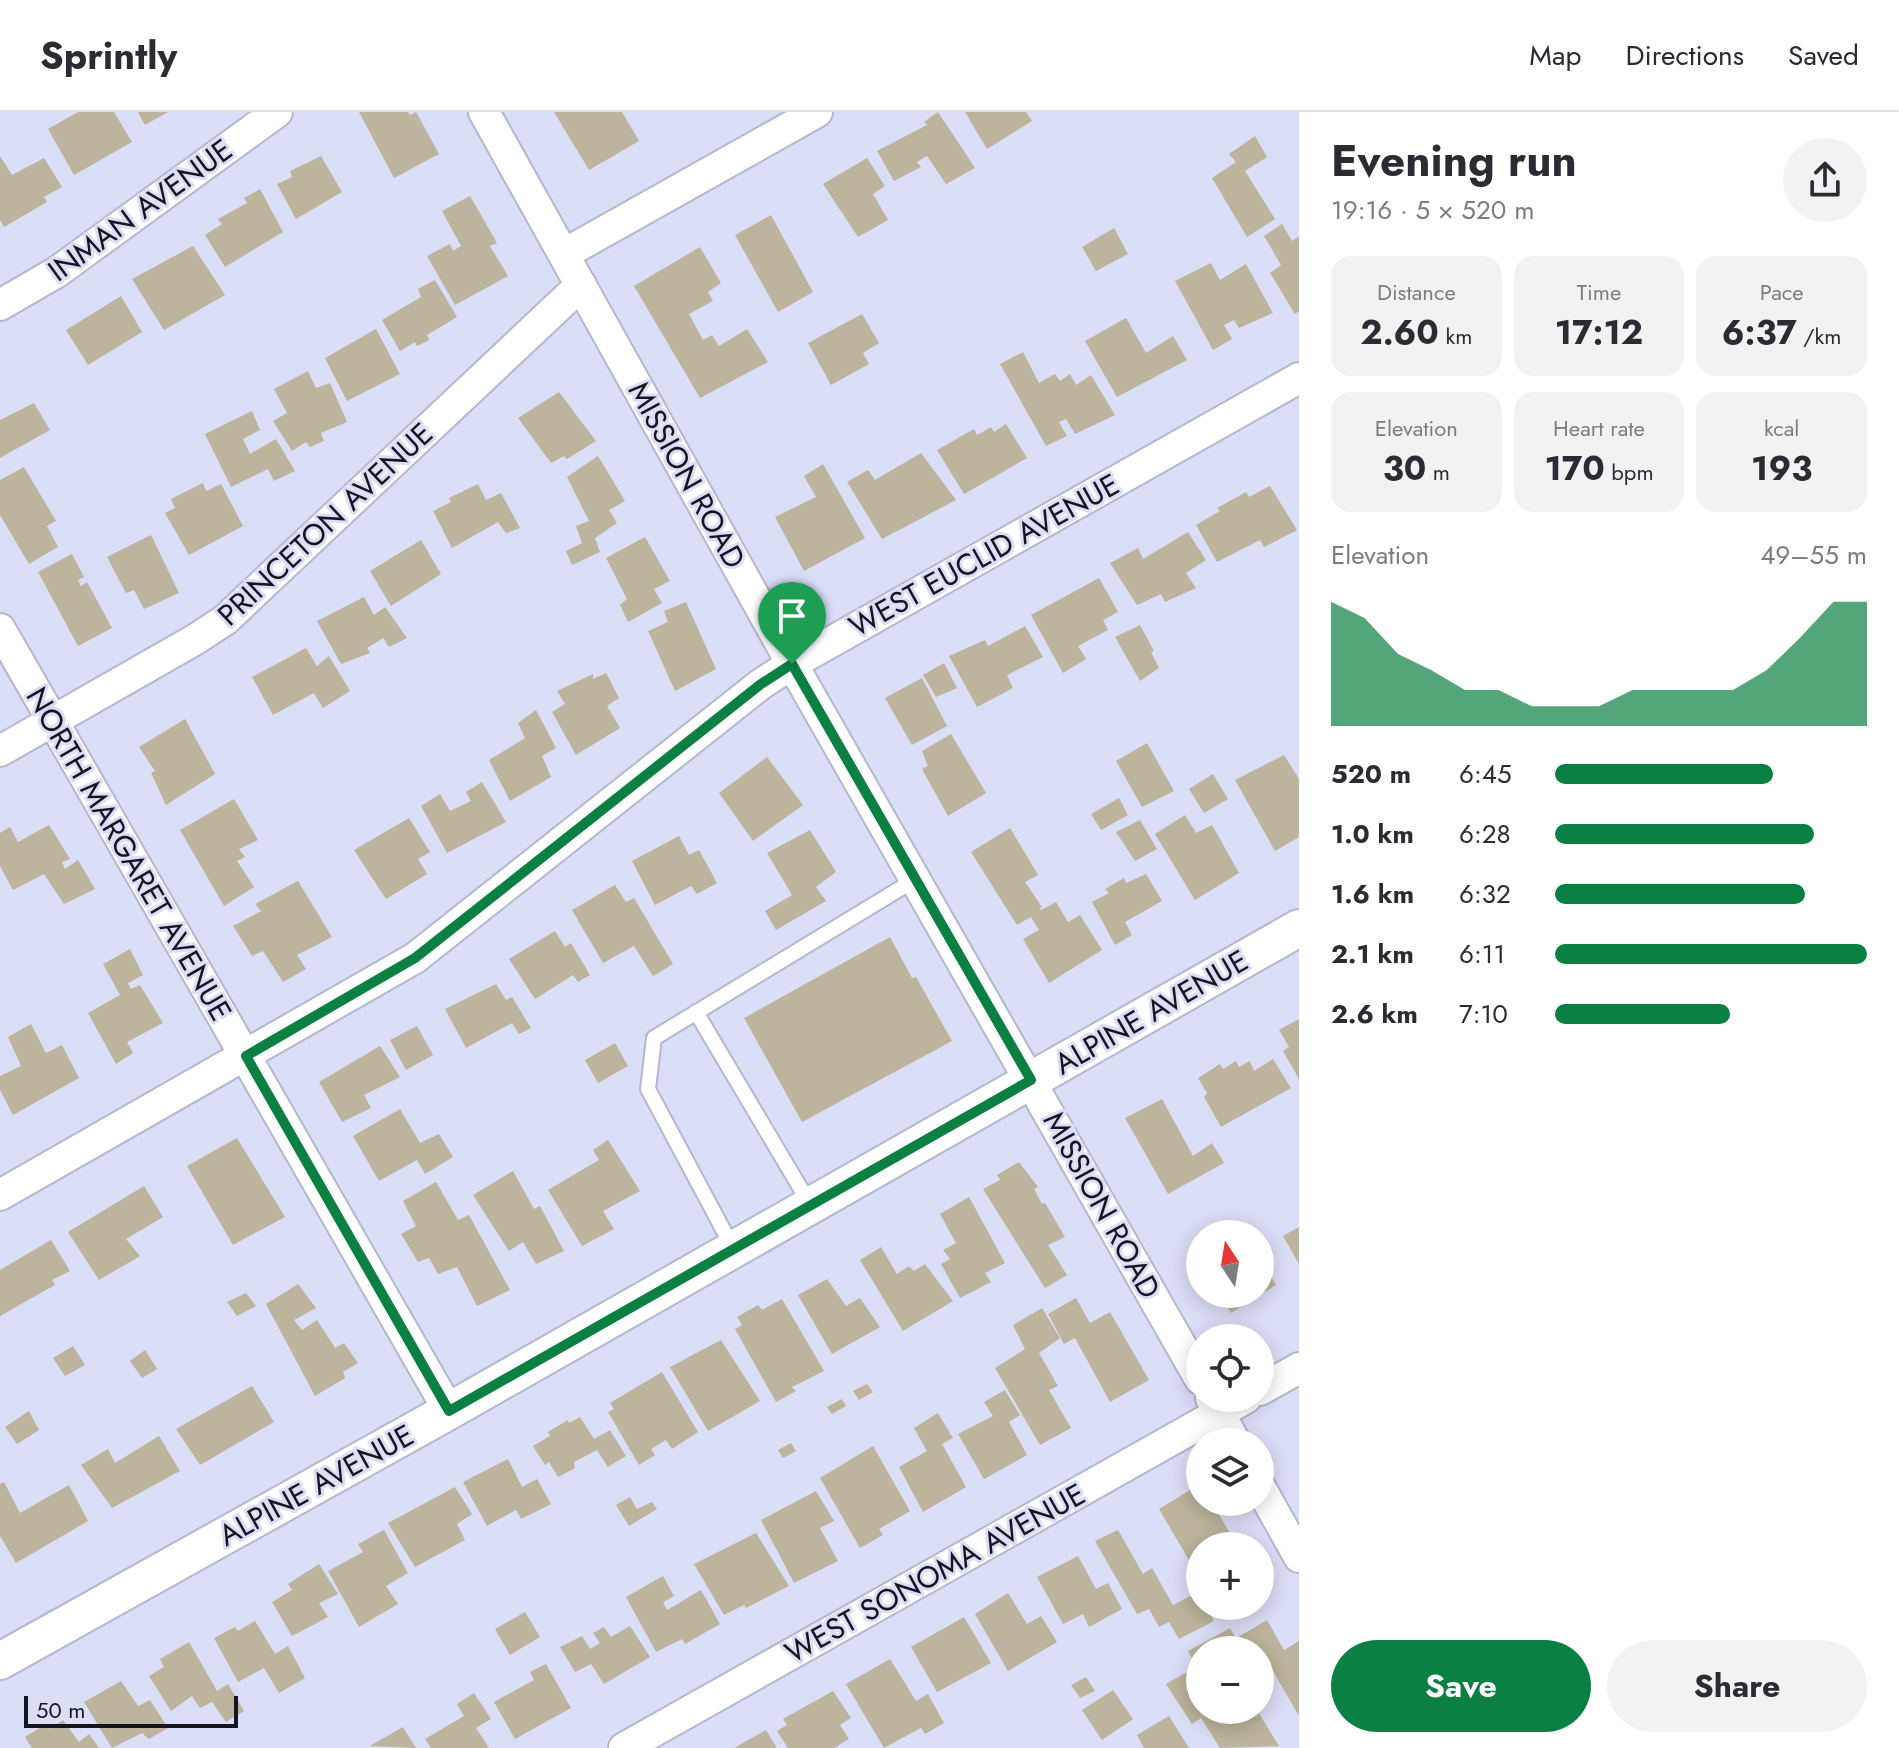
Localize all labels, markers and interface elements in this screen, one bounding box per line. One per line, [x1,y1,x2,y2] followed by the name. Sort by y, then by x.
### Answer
[40,28,177,83] text: Sprintly
[1529,35,1581,76] text: Map
[1625,35,1744,76] text: Directions
[1788,35,1859,76] text: Saved
[39,128,241,292] street label: INMAN AVENUE
[1331,129,1577,193] text: Evening run
[1783,138,1867,222] button: share
[1331,191,1534,229] text: 19:16 · 5 × 520 m
[1377,276,1456,308] text: Distance
[1577,276,1621,308] text: Time
[1760,276,1804,308] text: Pace
[1360,308,1439,357] text: 2.60
[1555,308,1643,357] text: 17:12
[1722,308,1797,357] text: 6:37
[1439,320,1472,352] text: km
[1797,320,1841,352] text: /km
[618,374,756,576] street label: MISSION ROAD
[208,412,442,636] street label: PRINCETON AVENUE
[1375,412,1458,444] text: Elevation
[1553,412,1645,444] text: Heart rate
[1764,412,1799,444] text: kcal
[1383,444,1426,493] text: 30
[1544,444,1605,493] text: 170
[1751,444,1812,493] text: 193
[1426,456,1450,488] text: m
[1605,456,1654,488] text: bpm
[841,463,1127,647] street label: WEST EUCLID AVENUE
[1331,536,1429,574] text: Elevation
[1760,536,1867,574] text: 49–55 m
[758,582,826,664] pin
[770,594,814,638] icon: arrive
[16,679,242,1029] street label: NORTH MARGARET AVENUE
[1331,755,1411,793] text: 520 m
[1459,755,1512,793] text: 6:45
[1331,815,1414,853] text: 1.0 km
[1459,815,1511,853] text: 6:28
[1331,875,1414,913] text: 1.6 km
[1459,875,1511,913] text: 6:32
[1331,935,1414,973] text: 2.1 km
[1459,935,1505,973] text: 6:11
[1046,939,1256,1085] street label: ALPINE AVENUE
[1331,995,1418,1033] text: 2.6 km
[1459,995,1508,1033] text: 7:10
[1033,1104,1171,1306] street label: MISSION ROAD
[1186,1220,1274,1308] north arrow
[1186,1220,1274,1724] map controls
[1186,1324,1274,1412] button: locate
[210,1413,422,1557] street label: ALPINE AVENUE
[1186,1428,1274,1516] button: layers
[777,1472,1093,1674] street label: WEST SONOMA AVENUE
[1186,1532,1274,1620] button: +
[1186,1636,1274,1724] button: −
[1331,1640,1591,1732] button: Save
[1607,1640,1867,1732] button: Share
[24,1692,238,1728] scale bar
[36,1694,85,1726] text: 50 m

